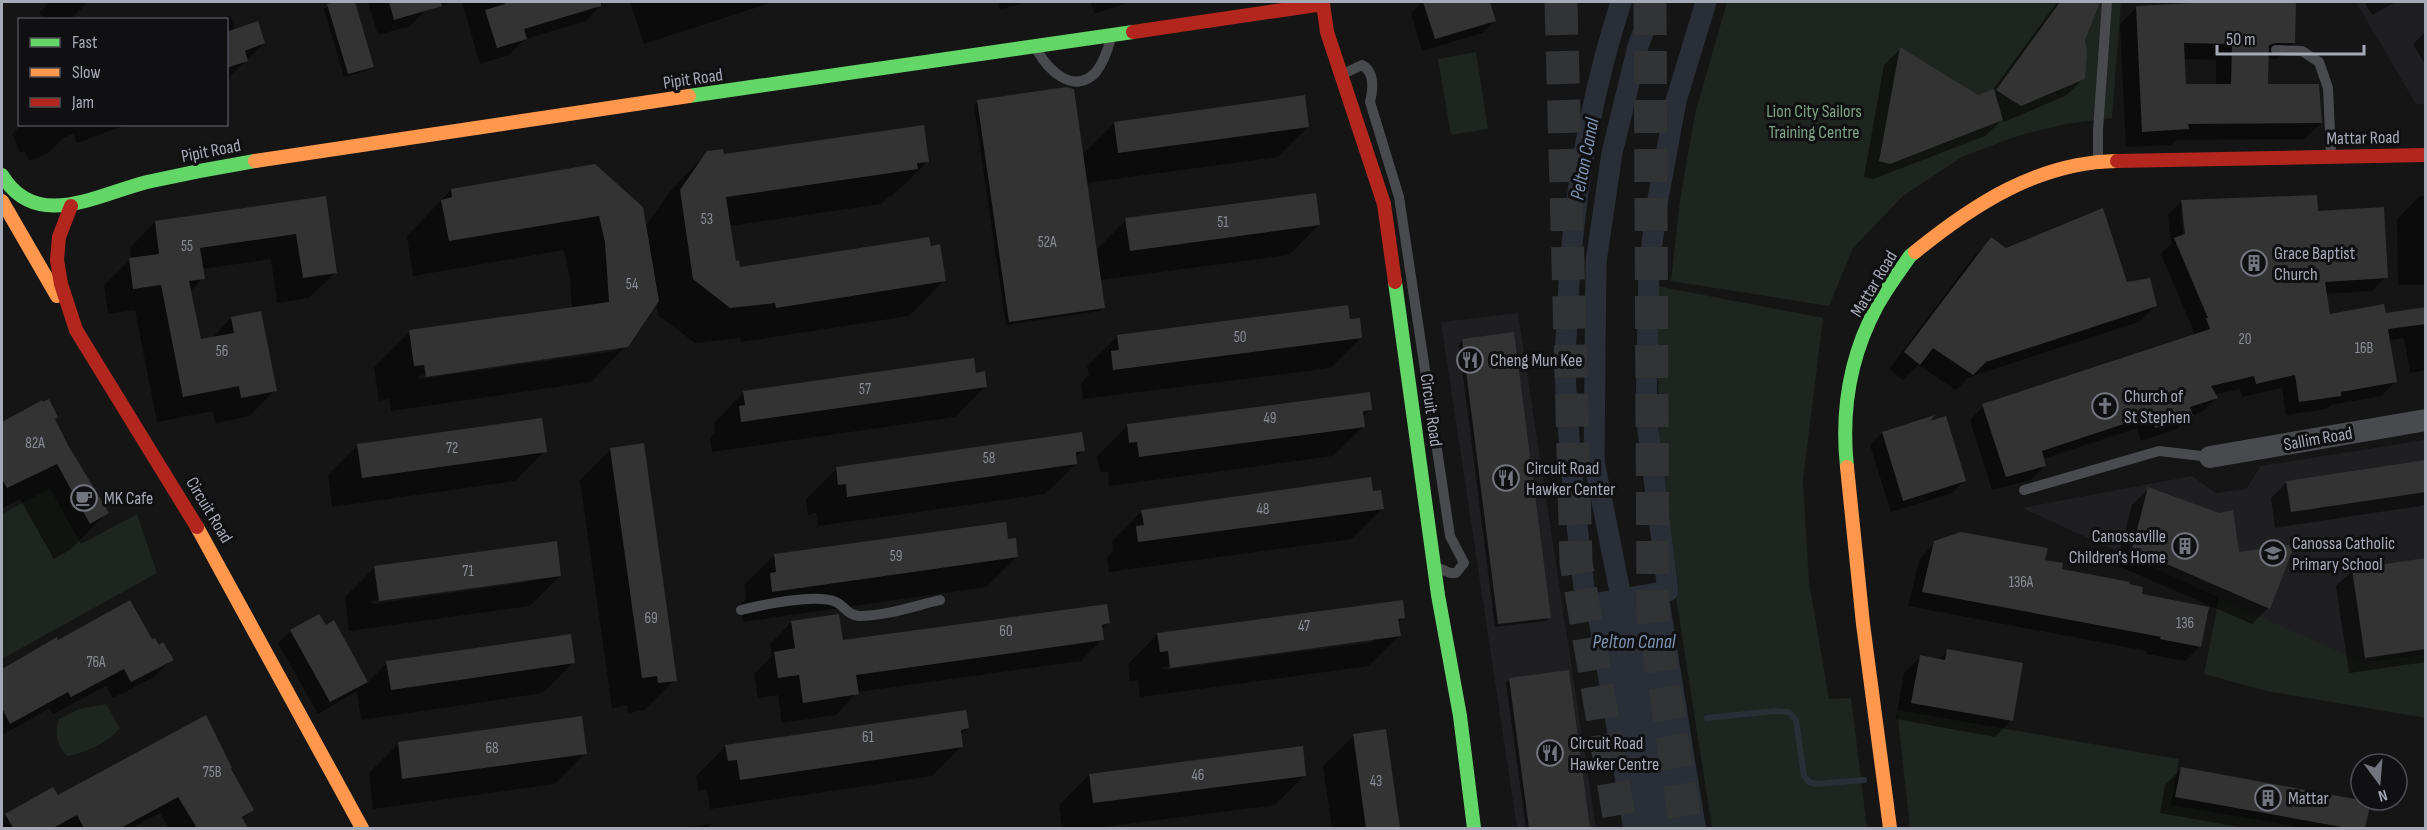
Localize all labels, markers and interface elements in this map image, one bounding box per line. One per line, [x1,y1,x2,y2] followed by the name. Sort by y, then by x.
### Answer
[18,18,228,126] legend
[2217,18,2364,56] scale bar
[2226,29,2256,50] text: 50 m
[72,32,98,53] text: Fast
[72,62,101,83] text: Slow
[662,64,724,94] street label: Pipit Road
[71,92,94,113] text: Jam
[1766,101,1862,143] park label: Lion City Sailors Training Centre
[1565,115,1605,202] water label: Pelton Canal
[2326,127,2400,149] street label: Mattar Road
[180,135,242,167] street label: Pipit Road
[701,210,713,229] house number: 53
[1217,213,1229,232] house number: 51
[1038,233,1057,252] house number: 52A
[181,237,193,256] house number: 55
[2274,243,2356,285] place label: Grace Baptist Church
[1846,247,1902,321] street label: Mattar Road
[2239,248,2269,278] building icon: Grace Baptist Church
[626,275,638,294] house number: 54
[1234,328,1246,347] house number: 50
[2239,330,2251,349] house number: 20
[2355,339,2374,358] house number: 16B
[216,342,228,361] house number: 56
[1455,345,1485,375] restaurant icon: Cheng Mun Kee
[1490,350,1583,371] place label: Cheng Mun Kee
[1415,372,1447,448] street label: Circuit Road
[859,380,871,399] house number: 57
[2124,386,2190,428] place label: Church of St Stephen
[2090,391,2120,421] church icon: Church of St Stephen
[1264,409,1276,428] house number: 49
[2282,423,2354,455] street label: Sallim Road
[25,434,45,453] house number: 82A
[446,439,458,458] house number: 72
[983,449,995,468] house number: 58
[1526,458,1615,500] place label: Circuit Road Hawker Center
[1491,463,1521,493] restaurant icon: Circuit Road Hawker Center
[181,473,237,547] street label: Circuit Road
[69,483,99,513] cafe icon: MK Cafe
[104,488,153,509] place label: MK Cafe
[1257,500,1269,519] house number: 48
[2069,526,2166,568] place label: Canossaville Children's Home
[2170,531,2200,561] building icon: Canossaville Children's Home
[2292,533,2395,575] place label: Canossa Catholic Primary School
[2258,538,2288,568] school or university icon: Canossa Catholic Primary School
[890,547,902,566] house number: 59
[462,562,474,581] house number: 71
[2009,573,2034,592] house number: 136A
[644,609,658,628] house number: 69
[2176,614,2194,633] house number: 136
[1298,617,1310,636] house number: 47
[999,622,1013,641] house number: 60
[1593,630,1677,654] water label: Pelton Canal
[87,653,106,672] house number: 76A
[862,728,875,747] house number: 61
[1570,733,1659,775] place label: Circuit Road Hawker Centre
[1535,738,1565,768] restaurant icon: Circuit Road Hawker Centre
[485,739,499,758] house number: 68
[2349,752,2409,812] north arrow
[203,763,222,782] house number: 75B
[1192,766,1204,785] house number: 46
[1370,772,1382,791] house number: 43
[2253,783,2283,813] building icon: Mattar
[2376,785,2389,805] text: N
[2288,788,2329,809] place label: Mattar

